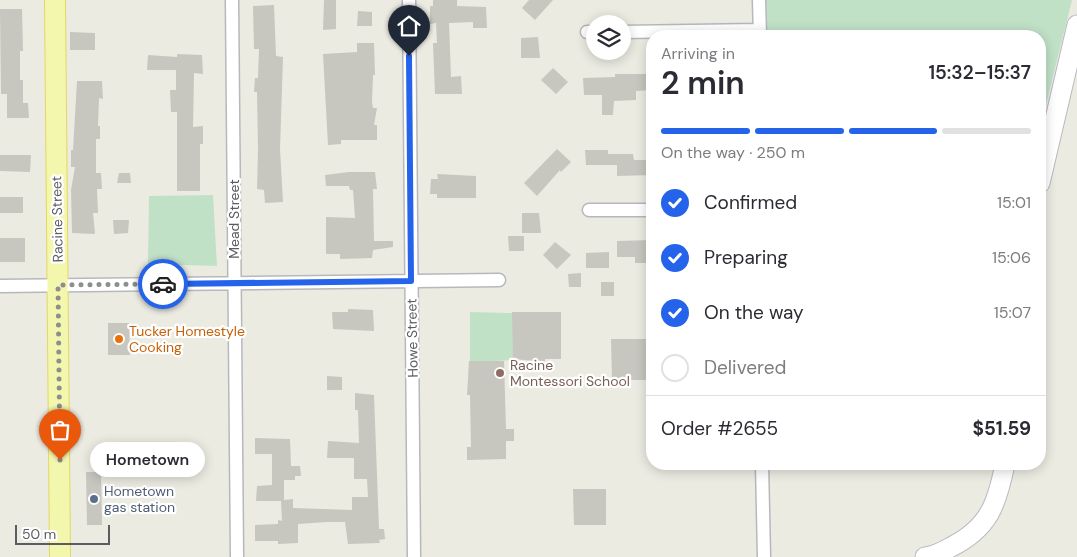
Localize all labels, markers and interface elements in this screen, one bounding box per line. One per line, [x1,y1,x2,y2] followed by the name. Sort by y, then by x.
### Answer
[388,5,430,56] pin
[395,12,423,40] icon: home
[586,15,631,60] map controls
[586,15,631,60] button: layers
[661,43,735,64] text: Arriving in
[928,60,1031,85] text: 15:32–15:37
[661,62,745,104] text: 2 min
[661,142,805,163] text: On the way · 250 m
[47,176,67,262] street label: Racine Street
[225,179,243,259] street label: Mead Street
[661,189,689,217] icon: check
[704,190,797,215] text: Confirmed
[997,192,1031,213] text: 15:01
[661,244,689,272] icon: check
[704,245,788,270] text: Preparing
[992,247,1031,268] text: 15:06
[138,259,188,309] courier
[149,270,177,298] icon: car
[402,298,422,378] street label: Howe Street
[661,299,689,327] icon: check
[704,300,804,325] text: On the way
[994,302,1031,323] text: 15:07
[129,322,245,356] place label: Tucker Homestyle Cooking
[113,333,125,345] marker: Tucker Homestyle Cooking
[704,355,786,380] text: Delivered
[510,356,630,390] place label: Racine Montessori School
[494,367,506,379] marker: Racine Montessori School
[39,409,81,460] pin
[46,416,74,444] icon: bag
[661,416,778,441] text: Order #2655
[973,416,1031,441] text: $51.59
[90,442,205,478] callout: Hometown
[106,449,189,470] text: Hometown
[104,482,175,516] place label: Hometown gas station
[88,493,100,505] marker: Hometown gas station
[15,522,110,545] scale bar
[22,525,56,543] text: 50 m

